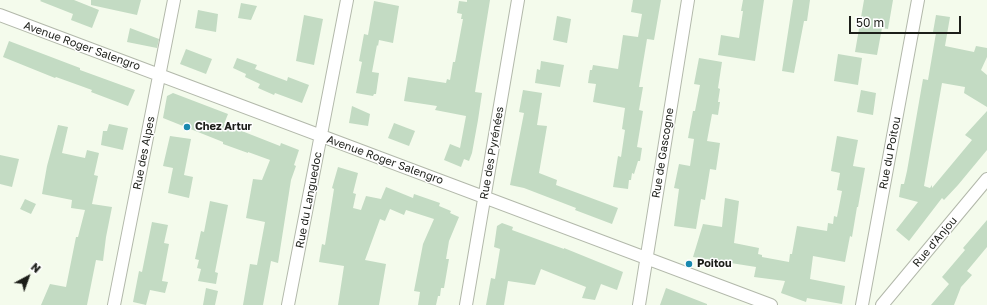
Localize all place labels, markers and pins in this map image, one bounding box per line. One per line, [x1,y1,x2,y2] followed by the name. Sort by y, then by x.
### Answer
[195,120,252,134] place label: Chez Artur
[182,122,192,132] marker: Chez Artur
[697,257,731,271] place label: Poitou
[684,259,694,269] marker: Poitou

